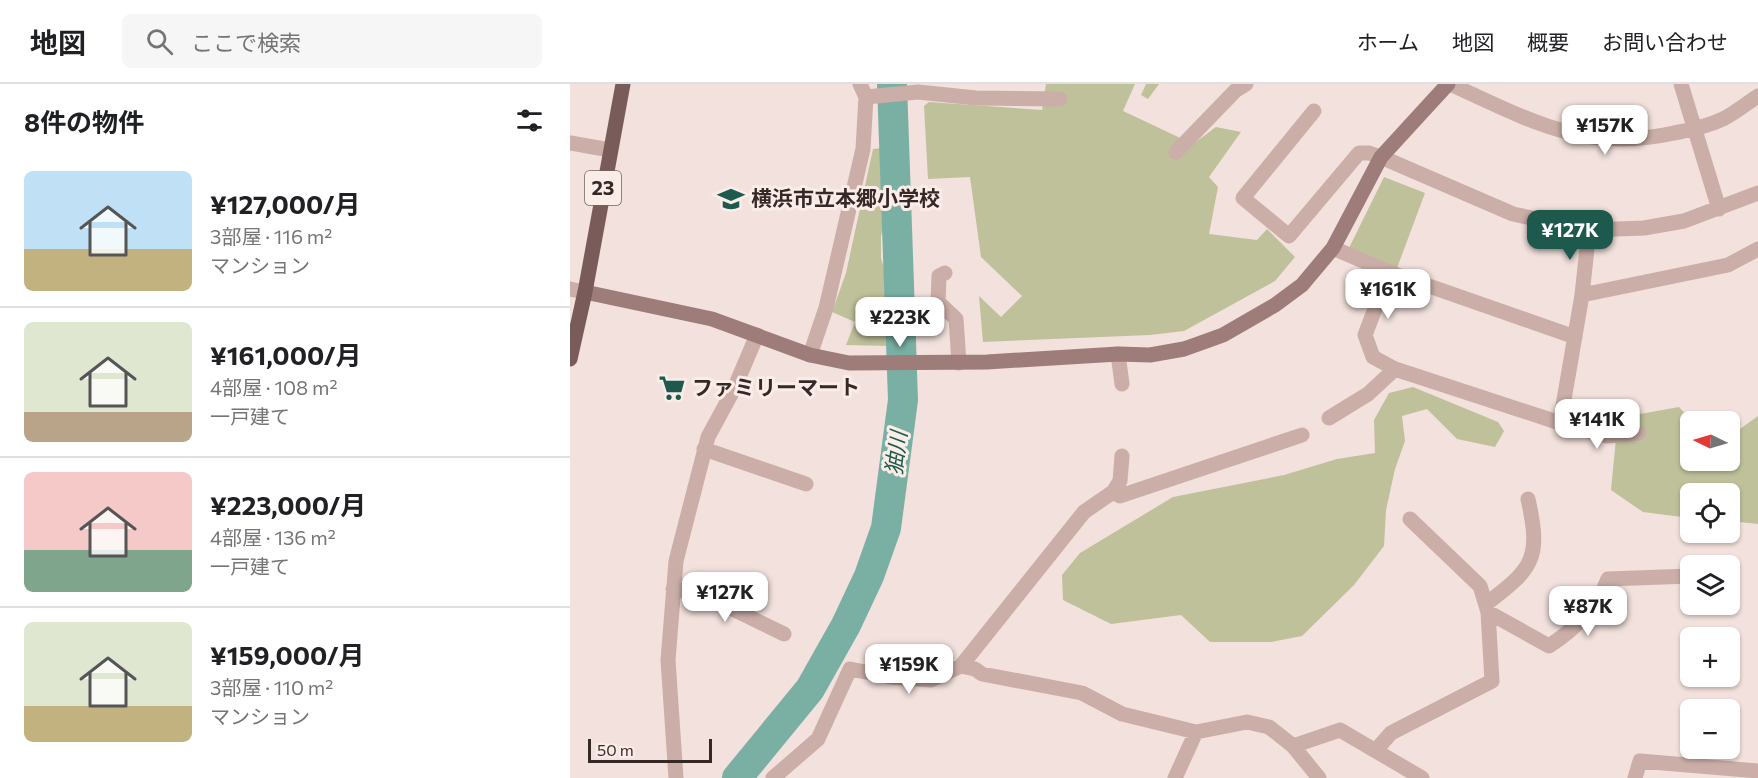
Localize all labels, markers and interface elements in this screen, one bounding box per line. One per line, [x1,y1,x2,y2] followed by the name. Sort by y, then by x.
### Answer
[122,14,542,68] search box
[30,25,86,59] text: 地図
[143,25,176,58] icon: search
[191,29,301,56] text: ここで検索
[1357,29,1419,54] text: ホーム
[1452,29,1494,54] text: 地図
[1527,29,1569,54] text: 概要
[1602,29,1728,54] text: お問い合わせ
[513,104,546,137] icon: filters
[1563,105,1647,156] pin: ¥157K
[24,106,144,137] text: 8件の物件
[1576,112,1634,136] text: ¥157K
[585,171,621,205] road number: 23
[716,184,746,214] school or university icon: 横浜市立本郷小学校
[751,185,940,210] place label: 横浜市立本郷小学校
[210,188,361,219] text: ¥127,000/月
[72,195,144,267] icon: home
[1528,210,1612,261] pin: ¥127K
[1541,217,1599,241] text: ¥127K
[210,224,332,248] text: 3部屋 · 116 m²
[210,253,310,277] text: マンション
[1346,269,1430,320] pin: ¥161K
[1359,276,1417,300] text: ¥161K
[858,297,942,348] pin: ¥223K
[869,304,931,328] text: ¥223K
[210,339,361,370] text: ¥161,000/月
[72,346,144,418] icon: home
[657,373,687,403] supermarket icon: ファミリーマート
[692,374,860,399] place label: ファミリーマート
[210,375,337,399] text: 4部屋 · 108 m²
[1555,399,1639,450] pin: ¥141K
[210,404,290,428] text: 一戸建て
[1569,406,1625,430] text: ¥141K
[1680,411,1740,471] north arrow
[1680,411,1740,759] map controls
[879,427,912,476] water label: 㹨川
[1680,483,1740,543] button: locate
[210,489,366,520] text: ¥223,000/月
[72,496,144,568] icon: home
[210,525,336,549] text: 4部屋 · 136 m²
[210,554,290,578] text: 一戸建て
[1680,555,1740,615] button: layers
[683,572,767,623] pin: ¥127K
[696,579,754,603] text: ¥127K
[1552,586,1624,637] pin: ¥87K
[1563,593,1613,617] text: ¥87K
[1680,627,1740,687] button: +
[210,639,365,670] text: ¥159,000/月
[867,644,951,695] pin: ¥159K
[72,646,144,718] icon: home
[879,651,939,675] text: ¥159K
[210,675,333,699] text: 3部屋 · 110 m²
[1680,699,1740,759] button: −
[210,704,310,728] text: マンション
[588,736,712,764] scale bar
[597,740,634,759] text: 50 m

